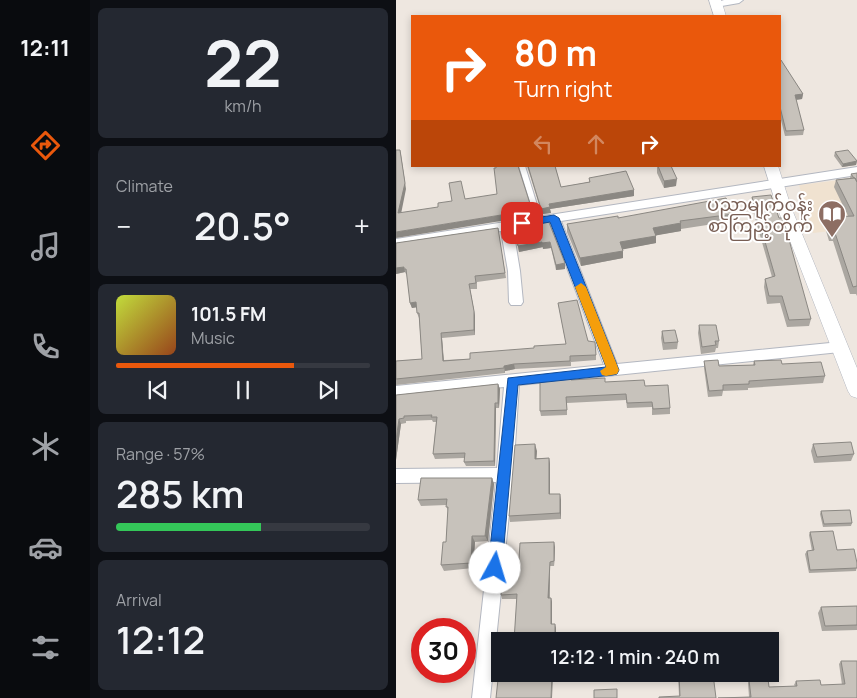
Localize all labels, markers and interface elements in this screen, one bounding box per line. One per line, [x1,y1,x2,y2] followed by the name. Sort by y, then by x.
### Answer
[204,18,282,107] text: 22
[514,29,597,77] text: 80 m
[20,33,70,63] text: 12:11
[431,35,496,100] icon: right
[514,74,612,104] text: Turn right
[224,95,262,117] text: km/h
[28,128,63,163] icon: directions
[529,130,557,158] icon: left
[582,130,610,158] icon: ahead
[635,130,663,158] icon: right
[116,175,173,197] text: Climate
[707,192,813,241] place label: ပညာမျက်ဝန်း စာကြည့်တိုက်
[194,199,291,251] text: 20.5°
[817,199,847,238] library icon: ပညာမျက်ဝန်း စာကြည့်တိုက်
[501,202,543,244] pin
[116,207,131,245] text: −
[354,207,370,245] text: +
[508,209,536,237] icon: arrive
[28,229,63,264] icon: music
[191,301,266,327] text: 101.5 FM
[191,327,235,349] text: Music
[28,329,63,364] icon: phone
[144,376,172,404] icon: previous
[229,376,257,404] icon: pause
[314,376,342,404] icon: next
[28,429,63,464] icon: climate
[116,443,205,465] text: Range · 57%
[116,467,244,519] text: 285 km
[28,530,63,565] icon: car
[468,541,520,593] position arrow
[116,589,162,611] text: Arrival
[116,613,205,665] text: 12:12
[411,618,476,683] speed limit sign: 30
[28,630,63,665] icon: filters
[550,644,720,670] text: 12:12 · 1 min · 240 m

